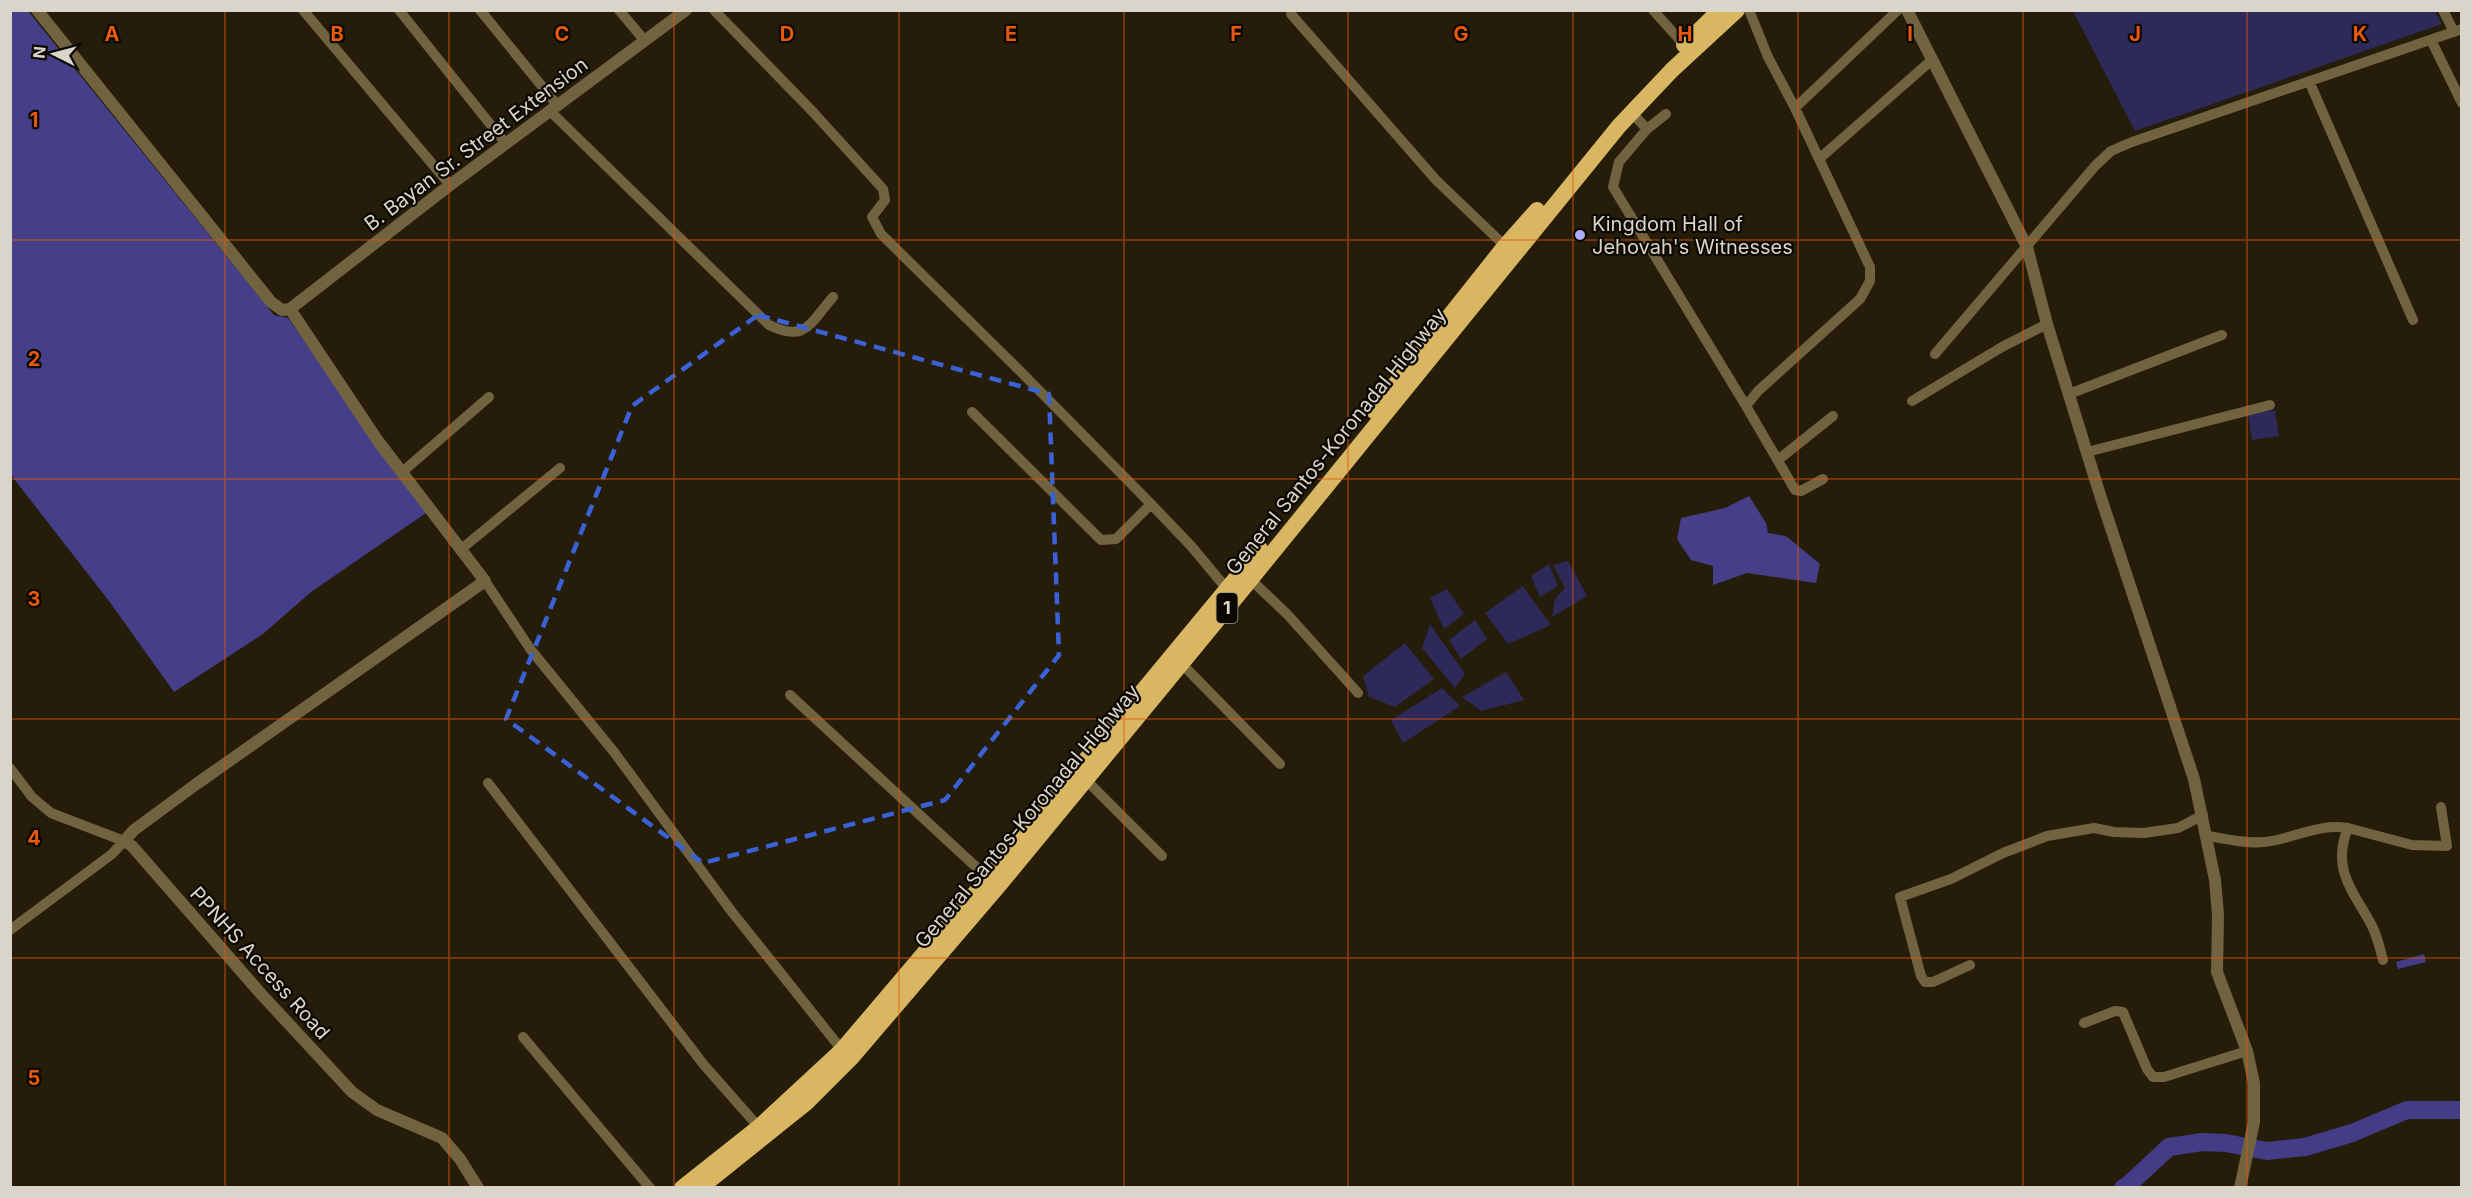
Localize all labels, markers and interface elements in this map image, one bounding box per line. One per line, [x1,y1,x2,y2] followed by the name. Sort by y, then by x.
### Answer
[105,22,120,46] text: A
[330,22,344,46] text: B
[555,22,569,46] text: C
[780,22,794,46] text: D
[1005,22,1017,46] text: E
[1230,22,1242,46] text: F
[1453,22,1469,46] text: G
[1678,22,1692,46] text: H
[1907,22,1913,46] text: I
[2129,22,2141,46] text: J
[2353,22,2367,46] text: K
[24,24,84,84] north arrow
[28,45,50,60] text: N
[360,52,592,236] street label: B. Bayan Sr. Street Extension
[30,108,38,132] text: 1
[1592,212,1793,259] place label: Kingdom Hall of Jehovah's Witnesses
[1573,228,1587,242] marker: Kingdom Hall of Jehovah's Witnesses
[1221,303,1451,579] street label: General Santos-Koronadal Highway
[28,347,40,371] text: 2
[28,587,40,611] text: 3
[1216,593,1238,623] road number: 1
[910,679,1144,953] street label: General Santos-Koronadal Highway
[27,826,41,850] text: 4
[185,882,335,1044] street label: PPNHS Access Road
[28,1066,40,1090] text: 5

